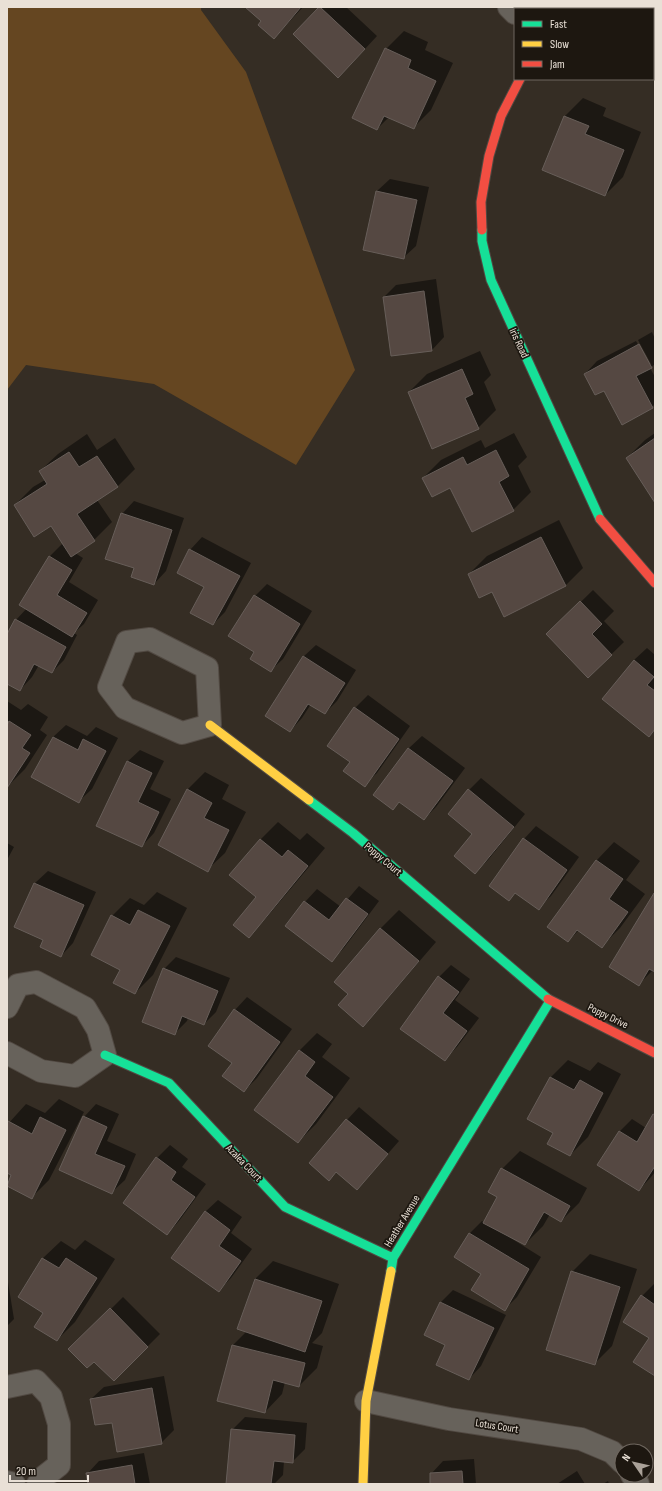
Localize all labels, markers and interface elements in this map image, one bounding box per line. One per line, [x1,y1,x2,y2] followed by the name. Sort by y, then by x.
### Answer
[514,8,654,80] legend
[550,17,567,32] text: Fast
[550,37,569,52] text: Slow
[549,57,565,72] text: Jam
[506,326,532,360] street label: Iris Road
[361,839,405,879] street label: Poppy Court
[586,1001,630,1031] street label: Poppy Drive
[222,1141,265,1185] street label: Azalea Court
[381,1193,423,1249] street label: Heather Avenue
[475,1416,520,1436] street label: Lotus Court
[614,1443,654,1483] north arrow
[619,1452,633,1464] text: N
[10,1457,88,1483] scale bar
[16,1464,36,1479] text: 20 m

